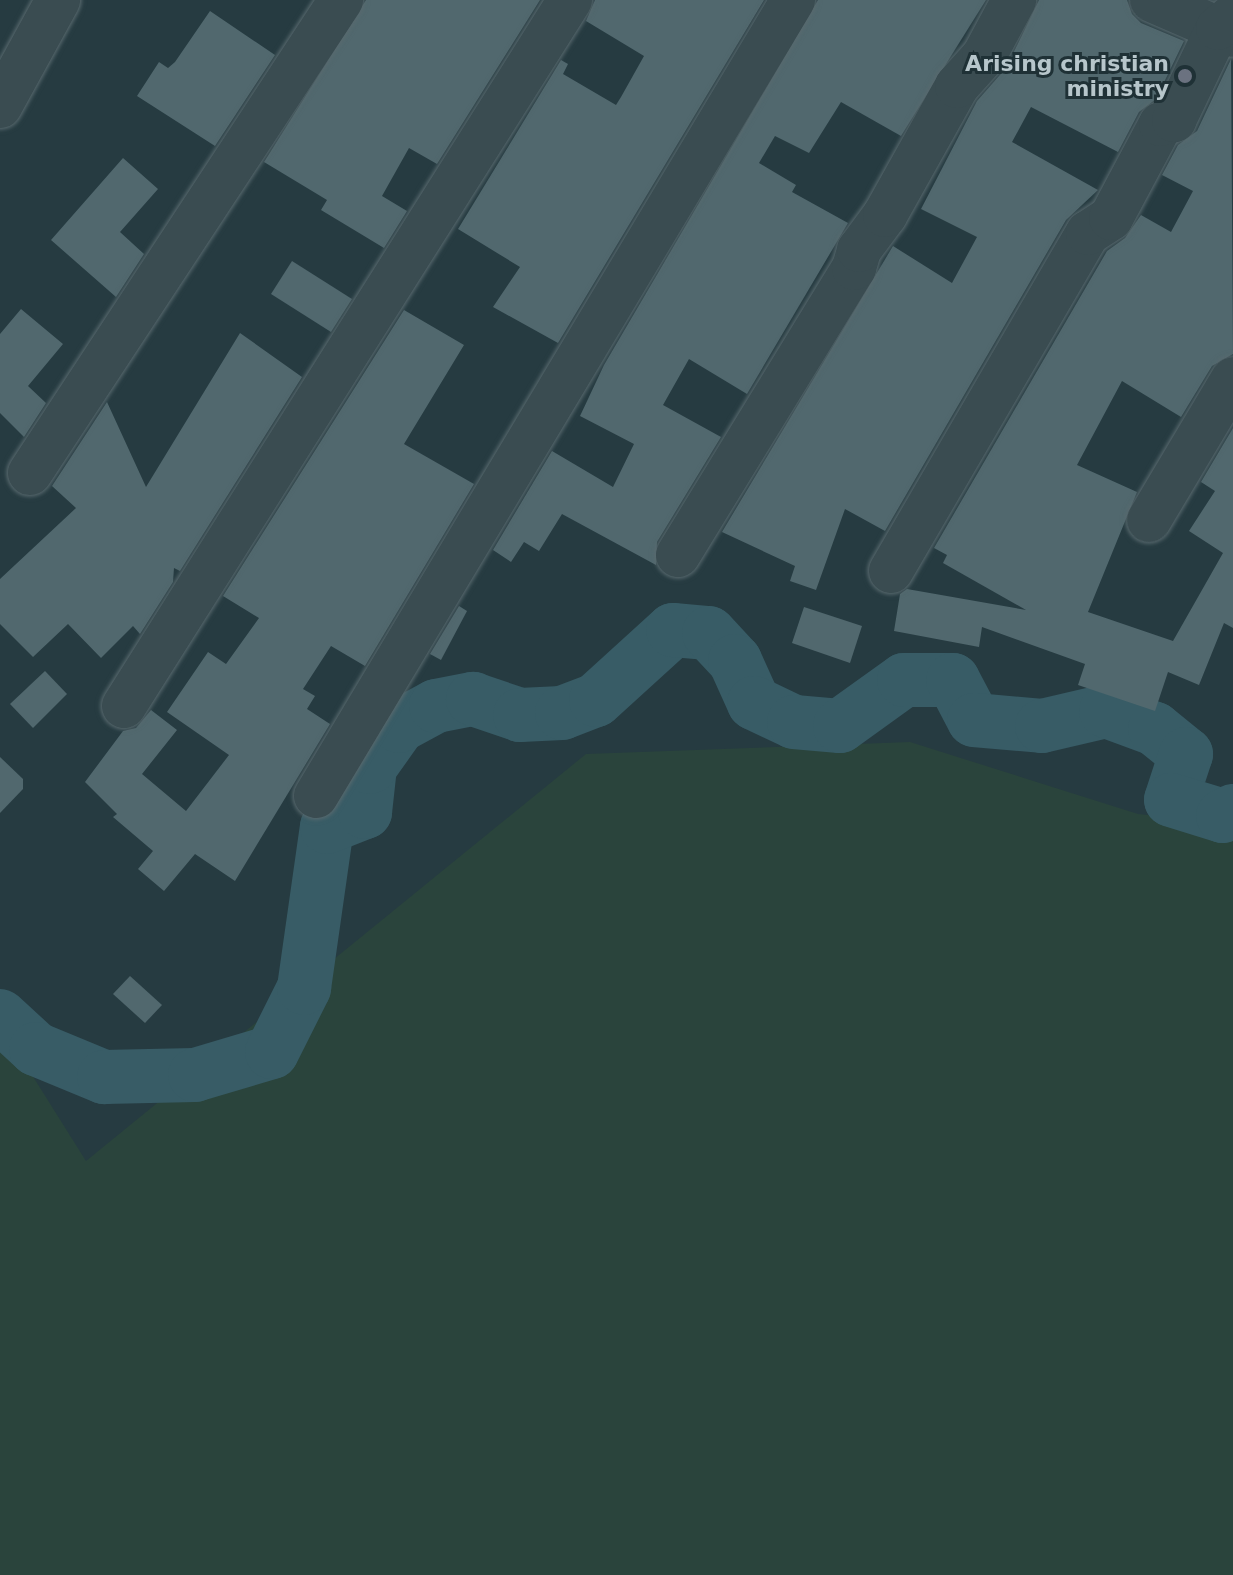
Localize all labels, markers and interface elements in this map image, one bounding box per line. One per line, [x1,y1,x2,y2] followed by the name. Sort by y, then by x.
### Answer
[965,50,1169,102] place label: Arising christian ministry
[1176,67,1194,85] marker: Arising christian ministry

